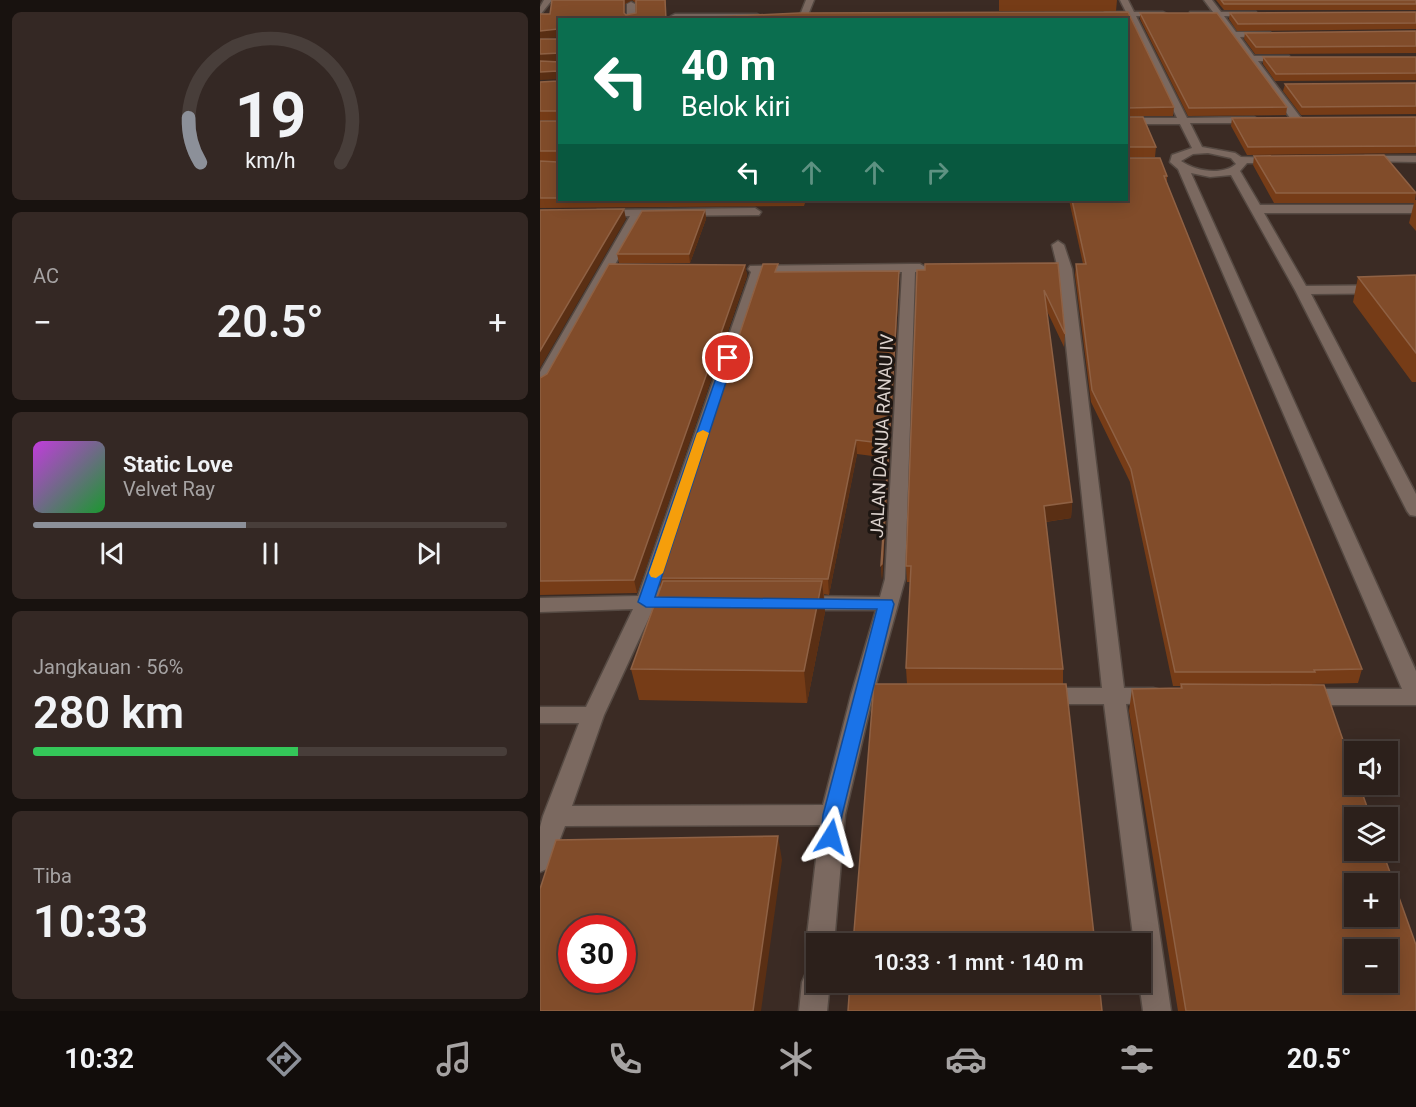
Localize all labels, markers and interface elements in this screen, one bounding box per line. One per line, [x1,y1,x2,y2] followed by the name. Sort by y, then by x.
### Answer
[681,41,776,90] text: 40 m
[582,42,660,120] icon: left
[234,79,306,152] text: 19
[681,91,790,123] text: Belok kiri
[245,148,295,173] text: km/h
[732,156,765,189] icon: left
[795,156,828,189] icon: ahead
[858,156,891,189] icon: ahead
[921,156,954,189] icon: right
[33,264,59,288] text: AC
[216,295,324,348] text: 20.5°
[33,303,52,342] text: −
[488,303,507,342] text: +
[702,332,753,383] pin
[866,333,897,538] street label: JALAN DANUA RANAU IV
[711,341,744,374] icon: arrive
[123,452,233,477] text: Static Love
[123,477,215,501] text: Velvet Ray
[96,537,129,570] icon: previous
[254,537,287,570] icon: pause
[412,537,445,570] icon: next
[33,655,183,679] text: Jangkauan · 56%
[33,686,184,739] text: 280 km
[1344,741,1398,993] map controls
[1344,741,1398,795] button: sound
[799,805,863,869] position arrow
[1344,807,1398,861] button: layers
[33,864,72,888] text: Tiba
[1344,873,1398,927] button: +
[33,895,148,948] text: 10:33
[558,915,636,993] speed limit sign: 30
[1344,939,1398,993] button: −
[873,950,1084,975] text: 10:33 · 1 mnt · 140 m
[263,1038,305,1080] icon: directions
[433,1038,475,1080] icon: music
[604,1038,646,1080] icon: phone
[775,1038,817,1080] icon: climate
[945,1038,987,1080] icon: car
[1116,1038,1158,1080] icon: filters
[64,1043,134,1075] text: 10:32
[1287,1043,1352,1075] text: 20.5°

